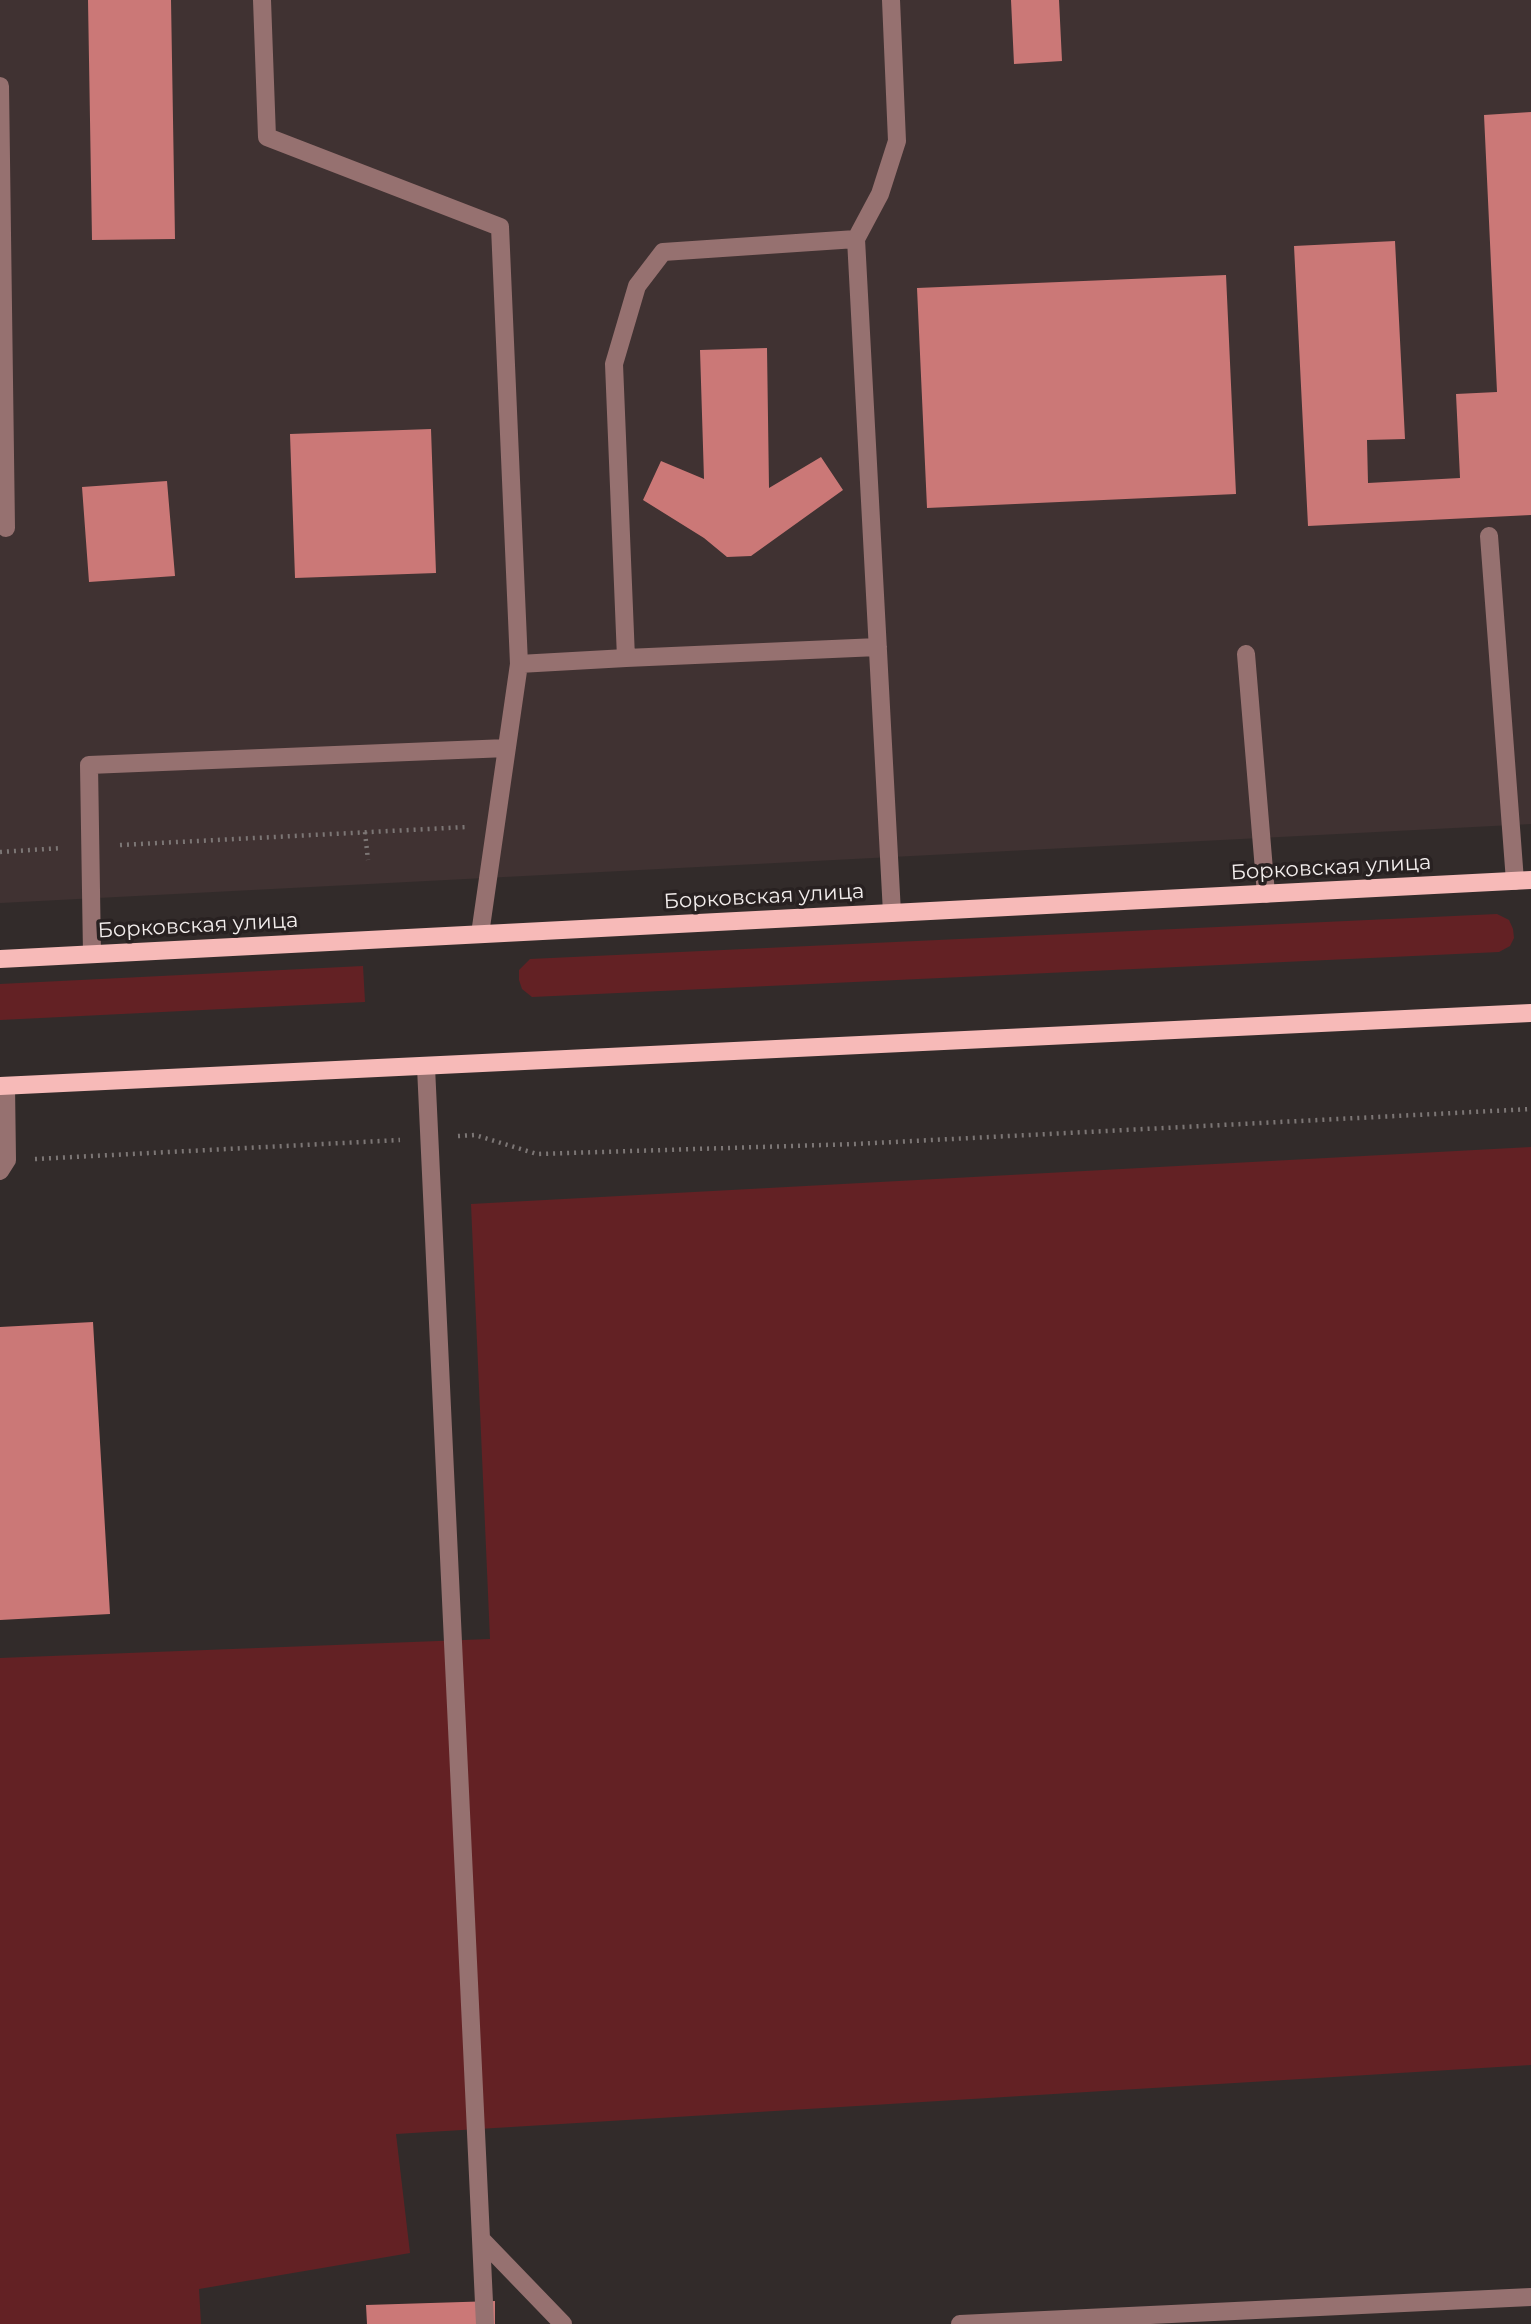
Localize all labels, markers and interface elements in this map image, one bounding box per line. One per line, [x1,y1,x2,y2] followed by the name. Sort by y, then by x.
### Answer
[1230,850,1432,886] street label: Борковская улица
[663,879,865,915] street label: Борковская улица
[97,908,299,944] street label: Борковская улица

